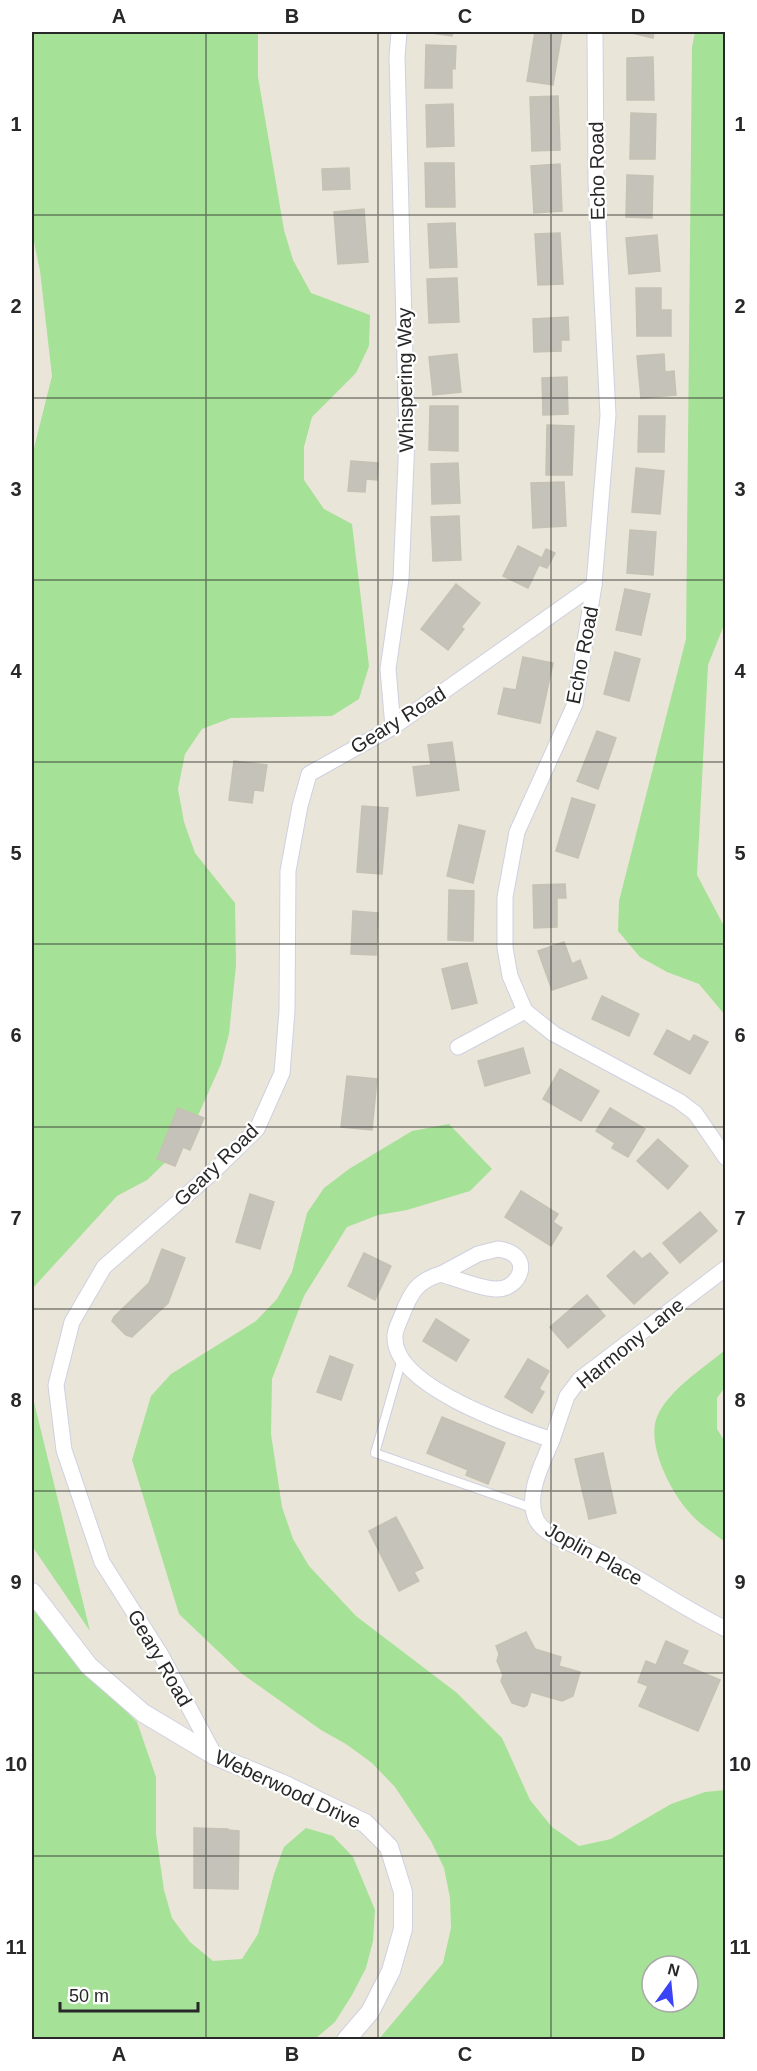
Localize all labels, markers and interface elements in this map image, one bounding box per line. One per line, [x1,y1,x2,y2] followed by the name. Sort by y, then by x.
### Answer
[112,5,126,27] text: A
[285,5,299,27] text: B
[458,5,472,27] text: C
[631,5,645,27] text: D
[10,113,22,135] text: 1
[734,113,746,135] text: 1
[585,121,609,221] street label: Echo Road
[10,295,22,317] text: 2
[734,295,746,317] text: 2
[393,307,417,453] street label: Whispering Way
[10,478,22,500] text: 3
[734,478,746,500] text: 3
[562,604,602,706] street label: Echo Road
[10,660,22,682] text: 4
[734,660,746,682] text: 4
[346,682,450,758] street label: Geary Road
[10,842,22,864] text: 5
[734,842,746,864] text: 5
[10,1024,22,1046] text: 6
[734,1024,746,1046] text: 6
[170,1120,262,1210] street label: Geary Road
[10,1207,22,1229] text: 7
[734,1207,746,1229] text: 7
[572,1293,688,1393] street label: Harmony Lane
[10,1389,22,1411] text: 8
[734,1389,746,1411] text: 8
[542,1518,646,1590] street label: Joplin Place
[10,1571,22,1593] text: 9
[734,1571,746,1593] text: 9
[124,1606,196,1710] street label: Geary Road
[211,1746,365,1832] street label: Weberwood Drive
[5,1753,27,1775] text: 10
[729,1753,751,1775] text: 10
[5,1936,27,1958] text: 11
[729,1936,751,1958] text: 11
[640,1954,700,2014] north arrow
[666,1960,682,1980] text: N
[60,1975,198,2013] scale bar
[69,1986,109,2006] text: 50 m
[112,2043,126,2065] text: A
[285,2043,299,2065] text: B
[458,2043,472,2065] text: C
[631,2043,645,2065] text: D

